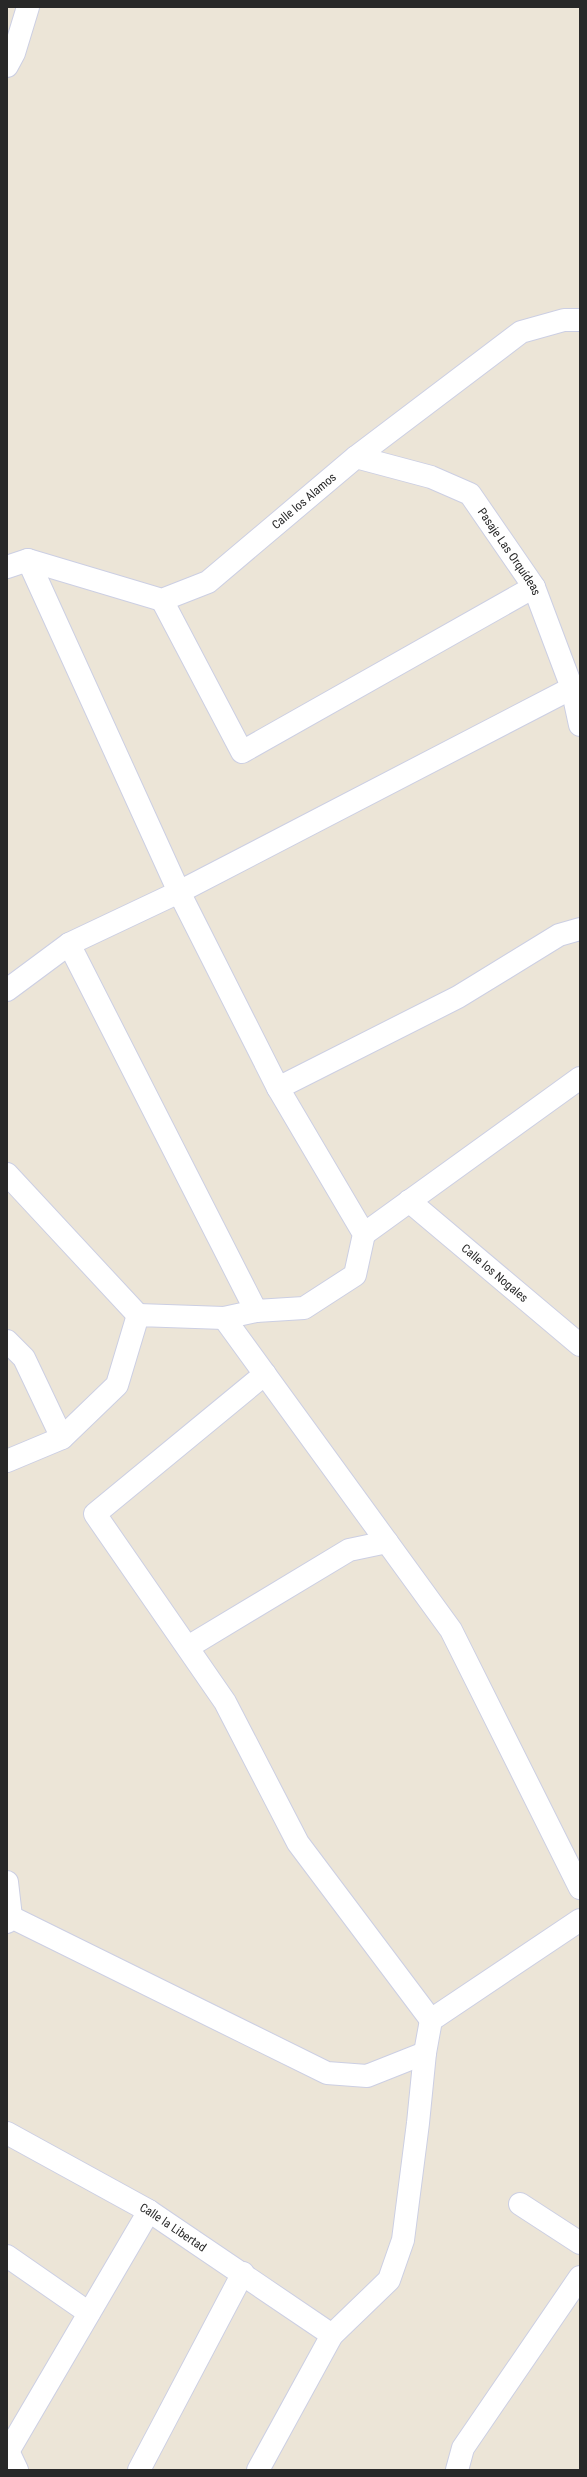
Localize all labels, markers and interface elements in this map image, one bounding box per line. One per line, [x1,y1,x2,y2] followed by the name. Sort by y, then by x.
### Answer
[269,470,339,532] street label: Calle los Alamos
[475,505,543,597] street label: Pasaje Las Orquídeas
[459,1241,531,1305] street label: Calle los Nogales
[137,2200,209,2255] street label: Calle la Libertad

